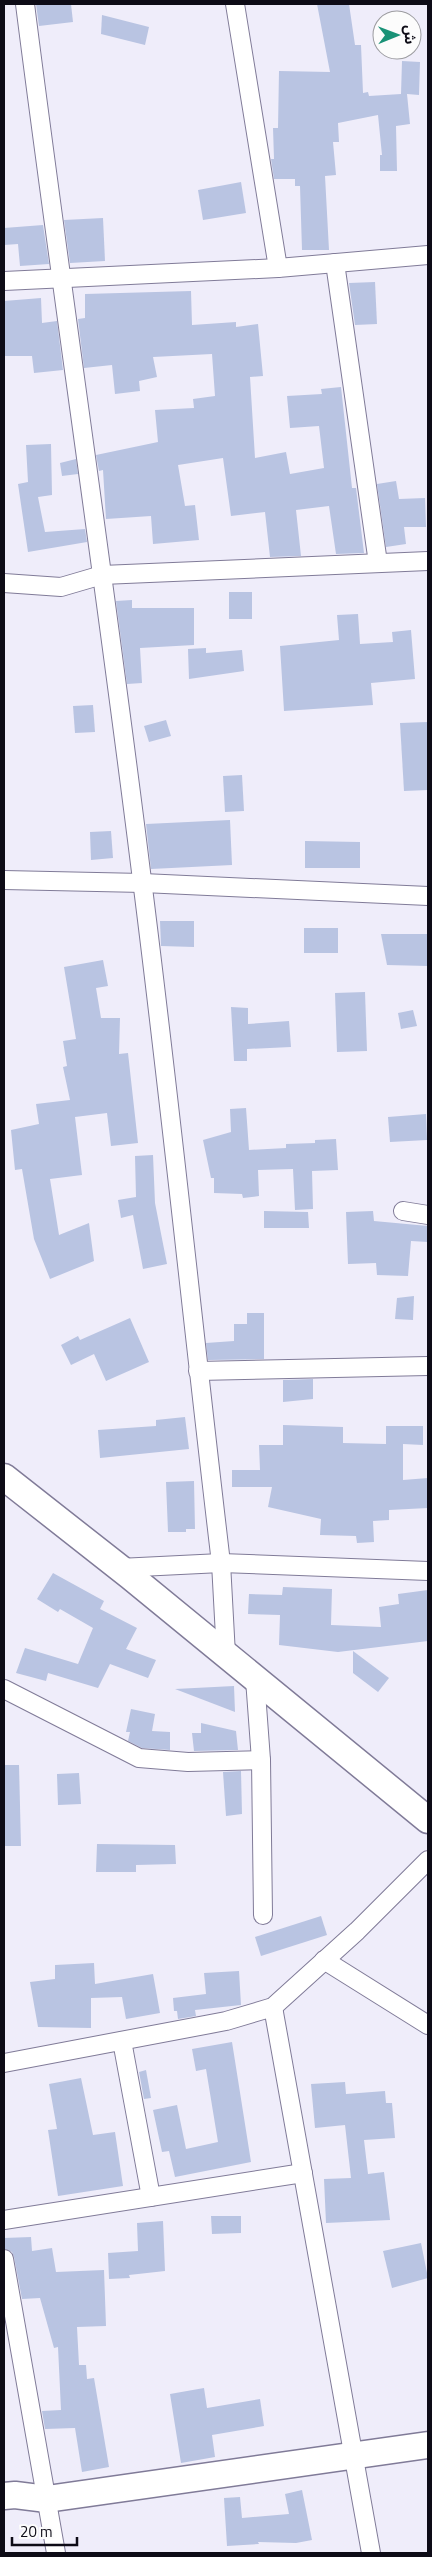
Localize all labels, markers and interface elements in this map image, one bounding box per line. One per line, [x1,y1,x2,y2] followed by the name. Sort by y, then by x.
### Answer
[372,10,422,60] north arrow
[400,25,421,45] text: ش
[12,2514,78,2546] scale bar
[20,2520,53,2543] text: 20 m

